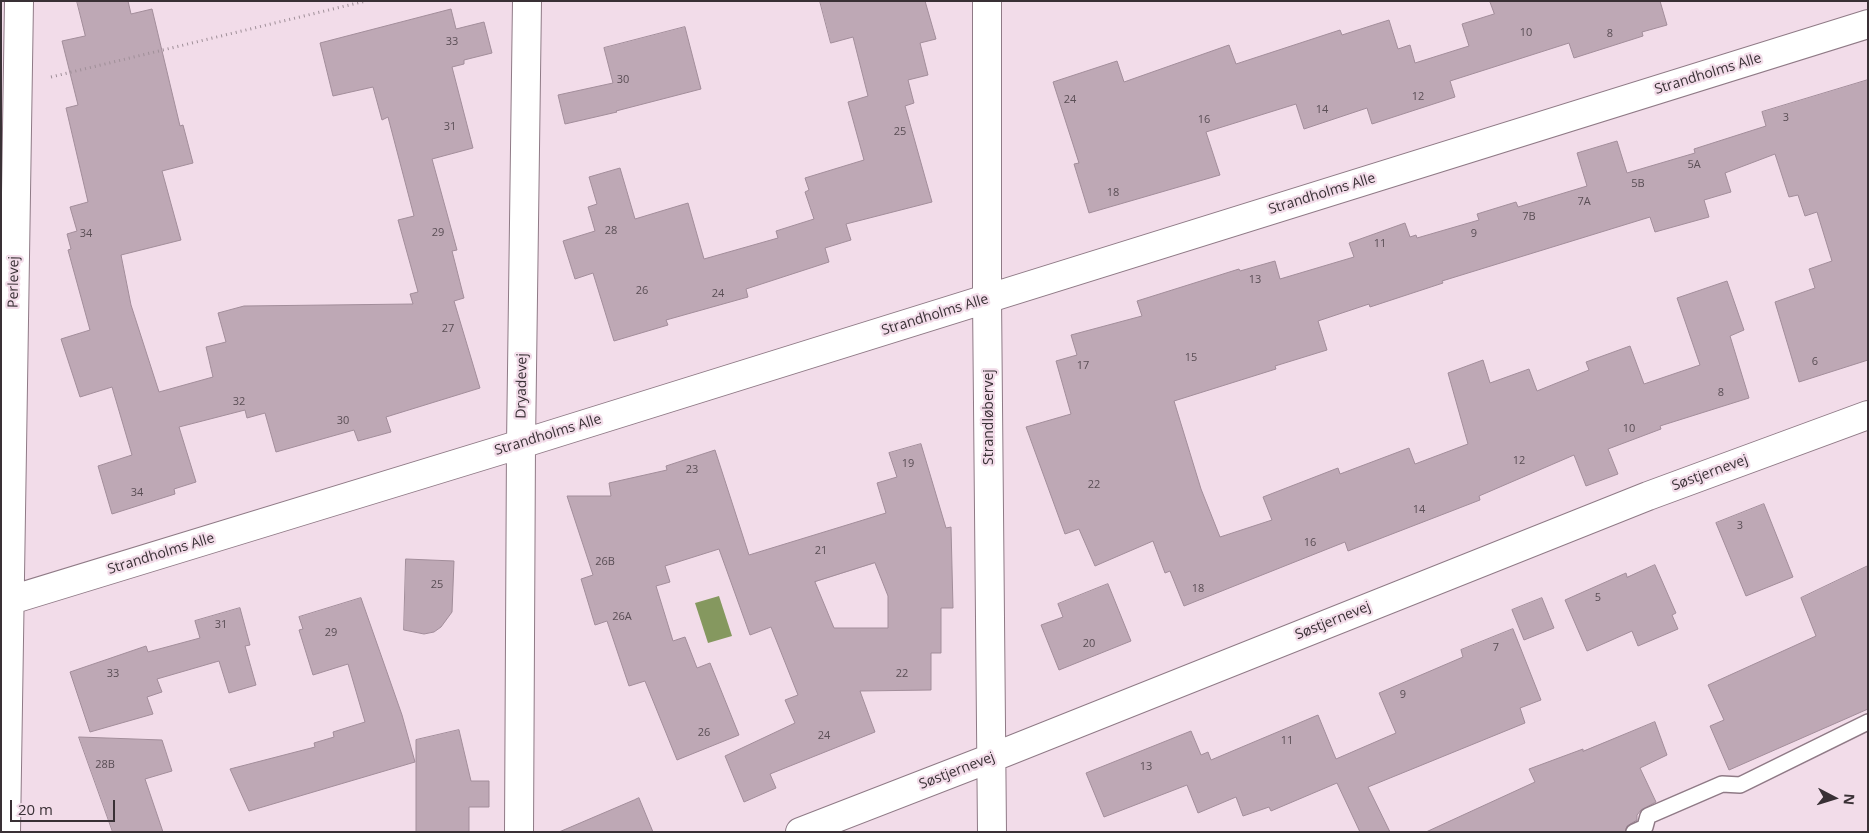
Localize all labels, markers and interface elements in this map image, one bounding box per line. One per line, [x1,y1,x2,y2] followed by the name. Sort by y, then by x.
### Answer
[1520,26,1532,40] house number: 10
[1607,27,1613,41] house number: 8
[446,35,458,49] house number: 33
[1653,50,1763,98] street label: Strandholms Alle
[617,73,629,87] house number: 30
[1412,90,1424,104] house number: 12
[1064,93,1076,107] house number: 24
[1316,103,1328,117] house number: 14
[1783,111,1789,125] house number: 3
[1198,113,1210,127] house number: 16
[444,120,456,134] house number: 31
[894,125,906,139] house number: 25
[1687,158,1701,172] house number: 5A
[1267,170,1377,218] street label: Strandholms Alle
[1631,177,1645,191] house number: 5B
[1107,186,1119,200] house number: 18
[1577,195,1591,209] house number: 7A
[1522,210,1536,224] house number: 7B
[605,224,617,238] house number: 28
[432,226,444,240] house number: 29
[80,227,92,241] house number: 34
[1471,227,1477,241] house number: 9
[1374,237,1386,251] house number: 11
[5,256,23,308] street label: Perlevej
[1249,273,1261,287] house number: 13
[636,284,648,298] house number: 26
[712,287,724,301] house number: 24
[880,291,990,339] street label: Strandholms Alle
[442,322,454,336] house number: 27
[1185,351,1197,365] house number: 15
[513,353,531,419] street label: Dryadevej
[1812,355,1818,369] house number: 6
[1077,359,1089,373] house number: 17
[981,369,997,465] street label: Strandløbervej
[1718,386,1724,400] house number: 8
[233,395,245,409] house number: 32
[493,411,603,459] street label: Strandholms Alle
[337,414,349,428] house number: 30
[1623,422,1635,436] house number: 10
[1670,451,1750,495] street label: Søstjernevej
[1513,454,1525,468] house number: 12
[902,457,914,471] house number: 19
[686,463,698,477] house number: 23
[1088,478,1100,492] house number: 22
[131,486,143,500] house number: 34
[1413,503,1425,517] house number: 14
[1737,519,1743,533] house number: 3
[106,530,216,578] street label: Strandholms Alle
[1304,536,1316,550] house number: 16
[815,544,827,558] house number: 21
[595,555,615,569] house number: 26B
[431,578,443,592] house number: 25
[1192,582,1204,596] house number: 18
[1595,591,1601,605] house number: 5
[1293,598,1373,644] street label: Søstjernevej
[612,610,632,624] house number: 26A
[215,618,227,632] house number: 31
[325,626,337,640] house number: 29
[1083,637,1095,651] house number: 20
[1493,641,1499,655] house number: 7
[107,667,119,681] house number: 33
[896,667,908,681] house number: 22
[1400,688,1406,702] house number: 9
[698,726,710,740] house number: 26
[818,729,830,743] house number: 24
[1281,734,1293,748] house number: 11
[917,749,997,793] street label: Søstjernevej
[95,758,115,772] house number: 28B
[1140,760,1152,774] house number: 13
[1809,773,1859,823] north arrow
[12,790,118,822] scale bar
[1839,793,1859,806] text: N
[18,799,53,819] text: 20 m

